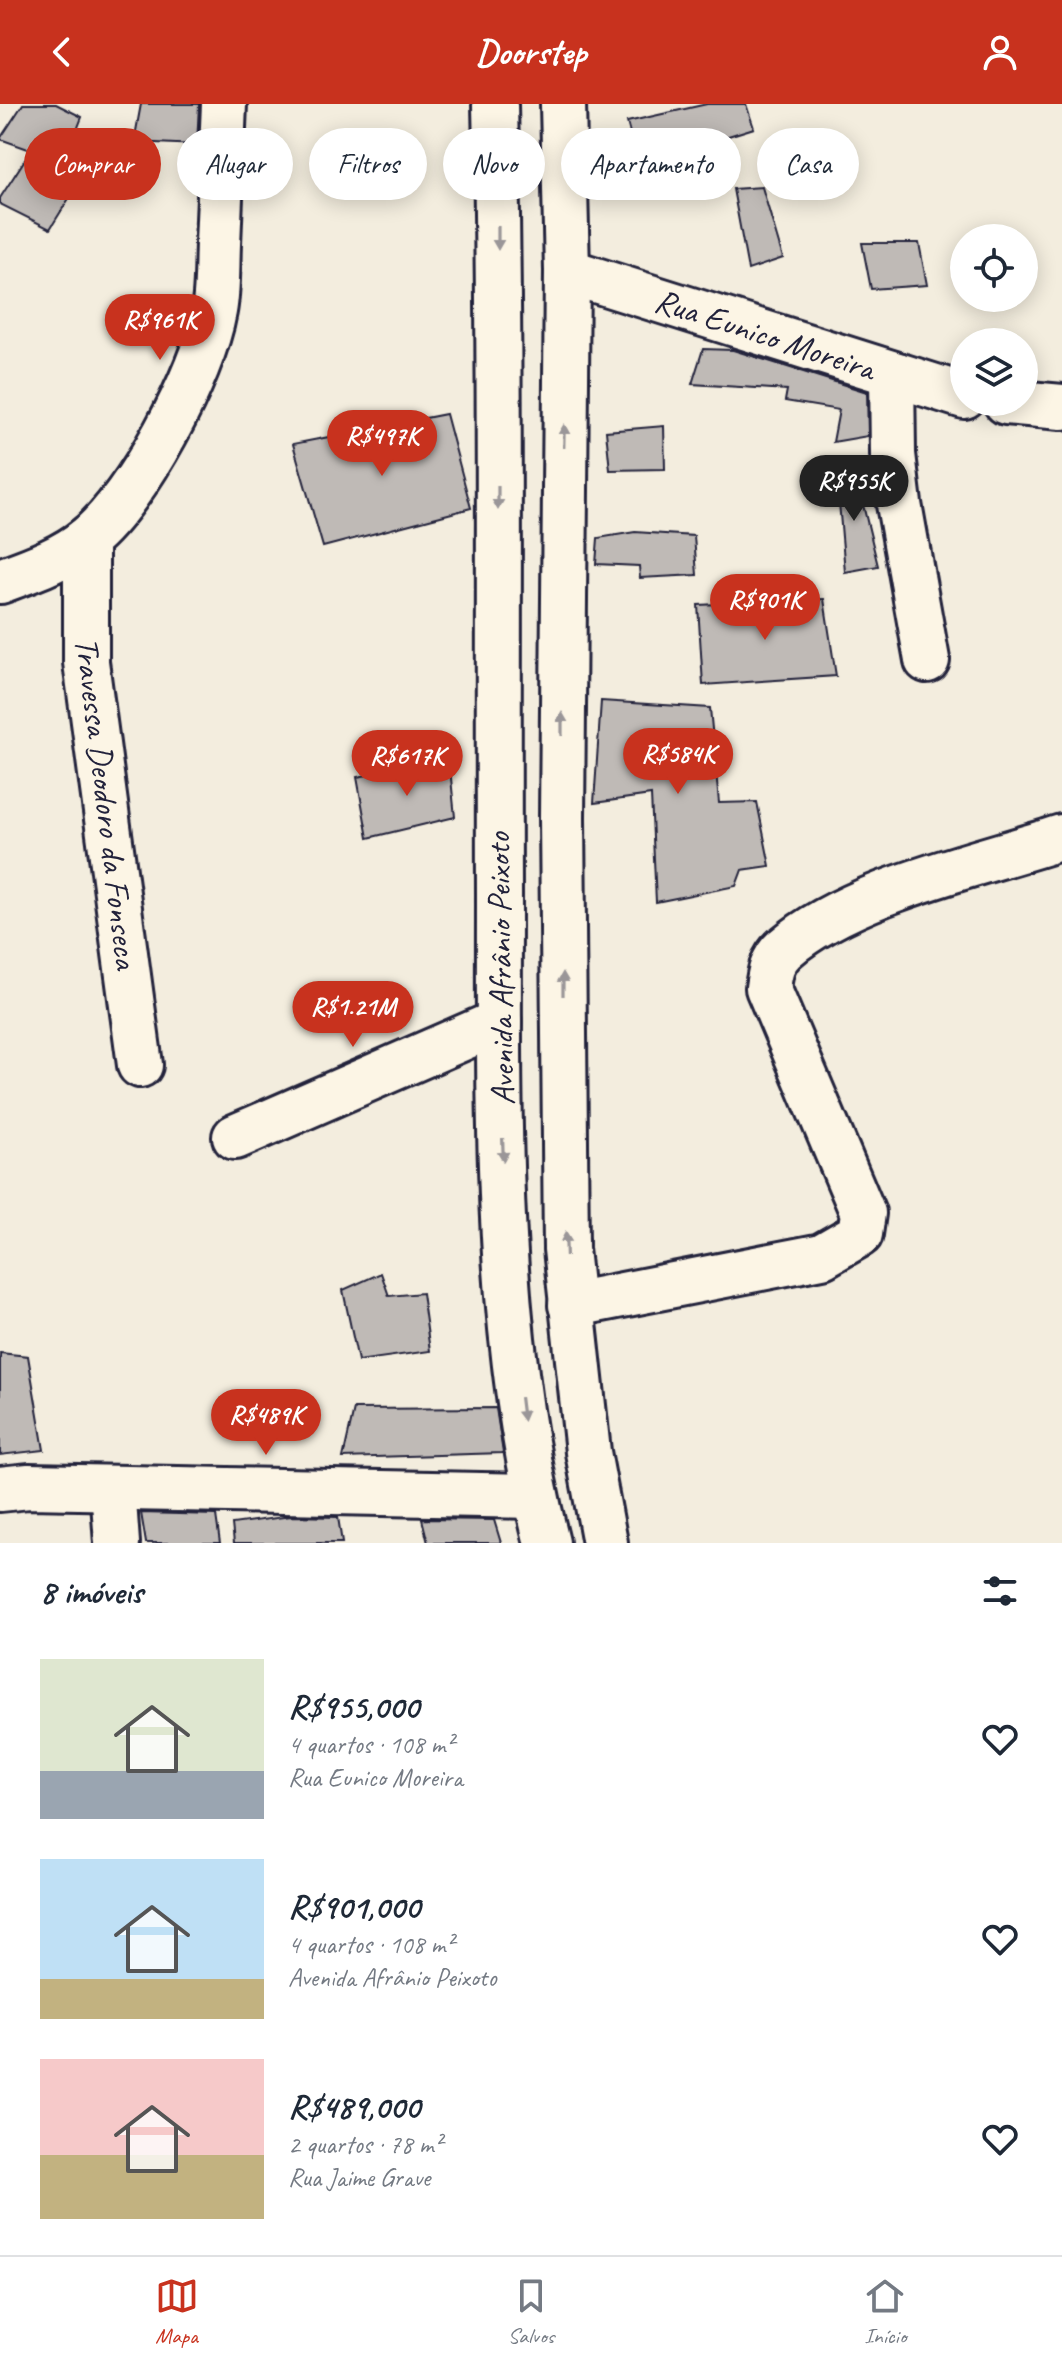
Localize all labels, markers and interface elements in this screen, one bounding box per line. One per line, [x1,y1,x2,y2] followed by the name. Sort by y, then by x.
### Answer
[476,29,586,75] text: Doorstep
[40,30,84,74] icon: back
[978,30,1022,74] icon: person
[24,128,161,200] chip: Comprar
[177,128,293,200] chip: Alugar
[309,128,427,200] chip: Filtros
[443,128,545,200] chip: Novo
[561,128,741,200] chip: Apartamento
[757,128,859,200] chip: Casa
[950,224,1038,416] map controls
[950,224,1038,312] button: locate
[492,226,504,251] one-way arrow
[650,278,883,391] street label: Rua Eunico Moreira
[95,294,225,362] pin: R$961K
[123,303,197,336] text: R$961K
[950,328,1038,416] button: layers
[317,410,447,478] pin: R$497K
[345,419,419,452] text: R$497K
[558,423,570,448] one-way arrow
[789,455,919,523] pin: R$955K
[817,464,891,497] text: R$955K
[492,486,504,511] one-way arrow
[700,574,830,642] pin: R$901K
[728,583,802,616] text: R$901K
[65,635,149,974] street label: Travessa Deodoro da Fonseca
[556,711,568,736] one-way arrow
[613,728,743,796] pin: R$584K
[342,730,472,798] pin: R$617K
[641,737,715,770] text: R$584K
[370,739,444,772] text: R$617K
[476,830,524,1106] street label: Avenida Afrânio Peixoto
[557,971,569,996] one-way arrow
[279,981,427,1049] pin: R$1.21M
[310,990,396,1023] text: R$1.21M
[496,1138,509,1163] one-way arrow
[559,1231,572,1256] one-way arrow
[201,1389,331,1457] pin: R$489K
[516,1397,529,1422] one-way arrow
[229,1398,303,1431] text: R$489K
[978,1569,1022,1613] icon: filters
[40,1570,143,1613] text: 8 imóveis
[288,1685,419,1728] text: R$955,000
[104,1691,200,1787] icon: home
[978,1717,1022,1761] icon: heart
[288,1728,453,1761] text: 4 quartos · 108 m²
[288,1761,463,1794] text: Rua Eunico Moreira
[288,1885,420,1928] text: R$901,000
[104,1891,200,1987] icon: home
[978,1917,1022,1961] icon: heart
[288,1928,453,1961] text: 4 quartos · 108 m²
[288,1961,496,1994] text: Avenida Afrânio Peixoto
[288,2085,420,2128] text: R$489,000
[104,2091,200,2187] icon: home
[978,2117,1022,2161] icon: heart
[288,2128,442,2161] text: 2 quartos · 78 m²
[288,2161,430,2194] text: Rua Jaime Grave
[155,2274,199,2350] tab: Mapa
[508,2274,554,2350] tab: Salvos
[863,2274,907,2350] tab: Início

